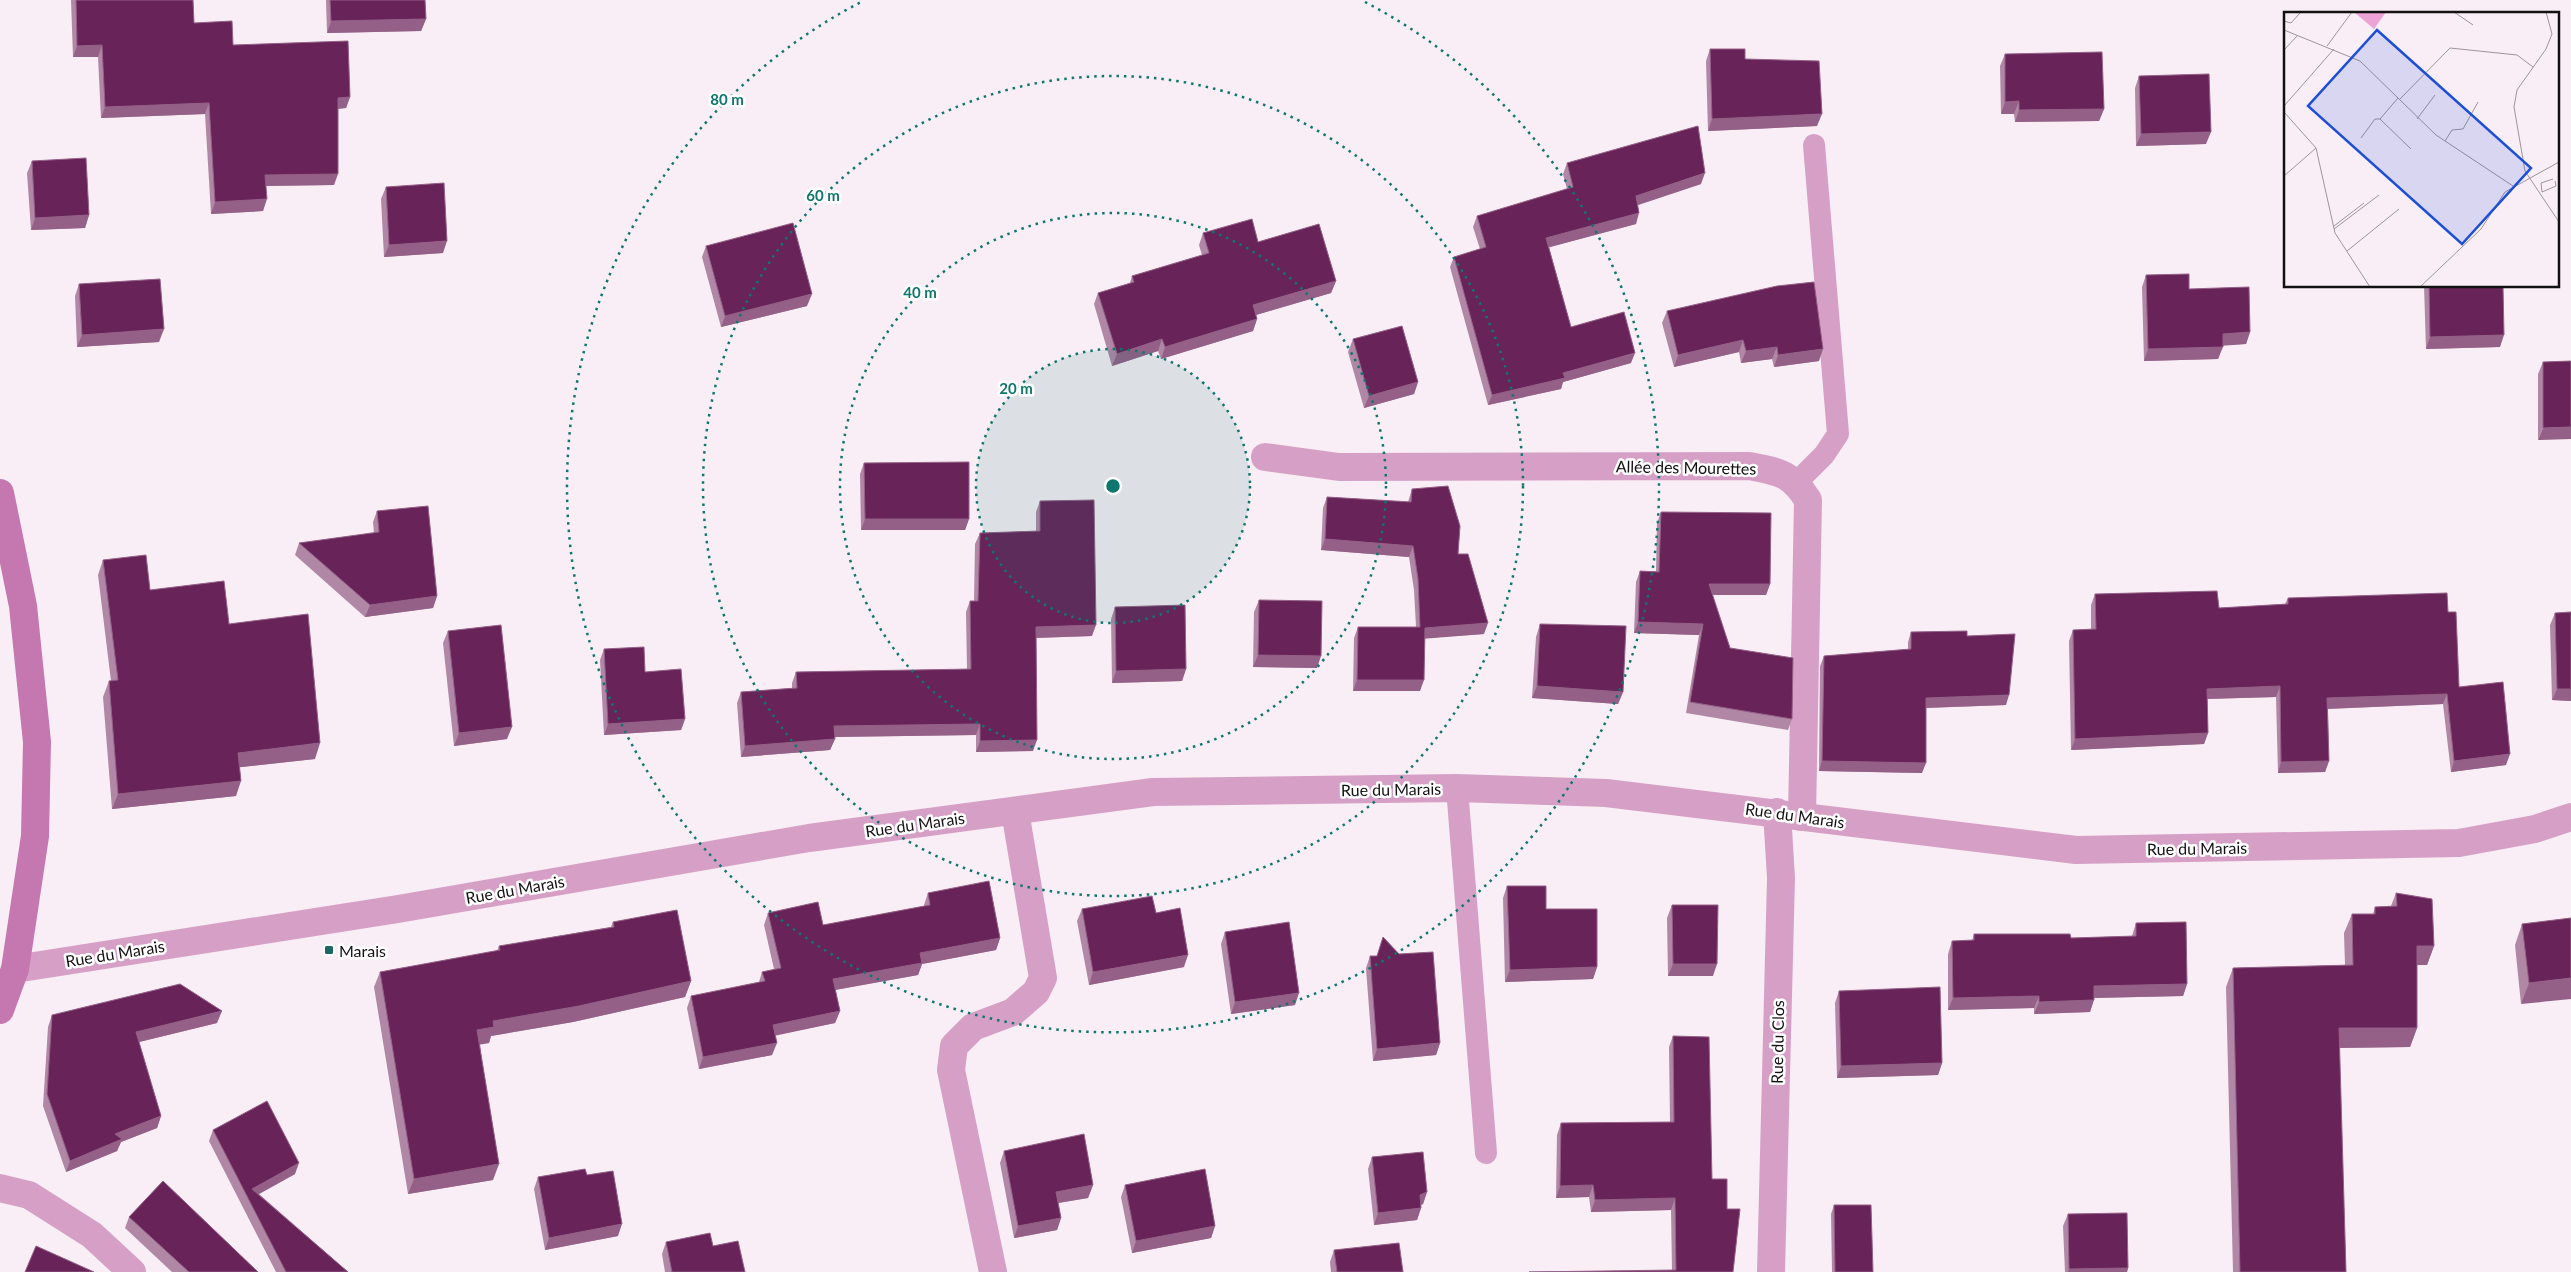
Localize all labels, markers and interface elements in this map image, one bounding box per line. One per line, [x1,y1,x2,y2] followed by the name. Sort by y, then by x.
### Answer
[2284,12,2558,288] inset map
[710,90,744,108] text: 80 m
[806,186,840,204] text: 60 m
[903,283,937,301] text: 40 m
[999,379,1033,397] text: 20 m
[1616,456,1756,478] street label: Allée des Mourettes
[1104,477,1122,495] centre of rings
[1341,779,1441,799] street label: Rue du Marais
[1744,799,1846,831] street label: Rue du Marais
[864,808,966,840] street label: Rue du Marais
[2147,838,2247,858] street label: Rue du Marais
[464,871,566,907] street label: Rue du Marais
[64,936,166,970] street label: Rue du Marais
[339,941,386,960] place label: Marais
[323,944,335,956] marker: Marais
[1767,1000,1787,1084] street label: Rue du Clos

